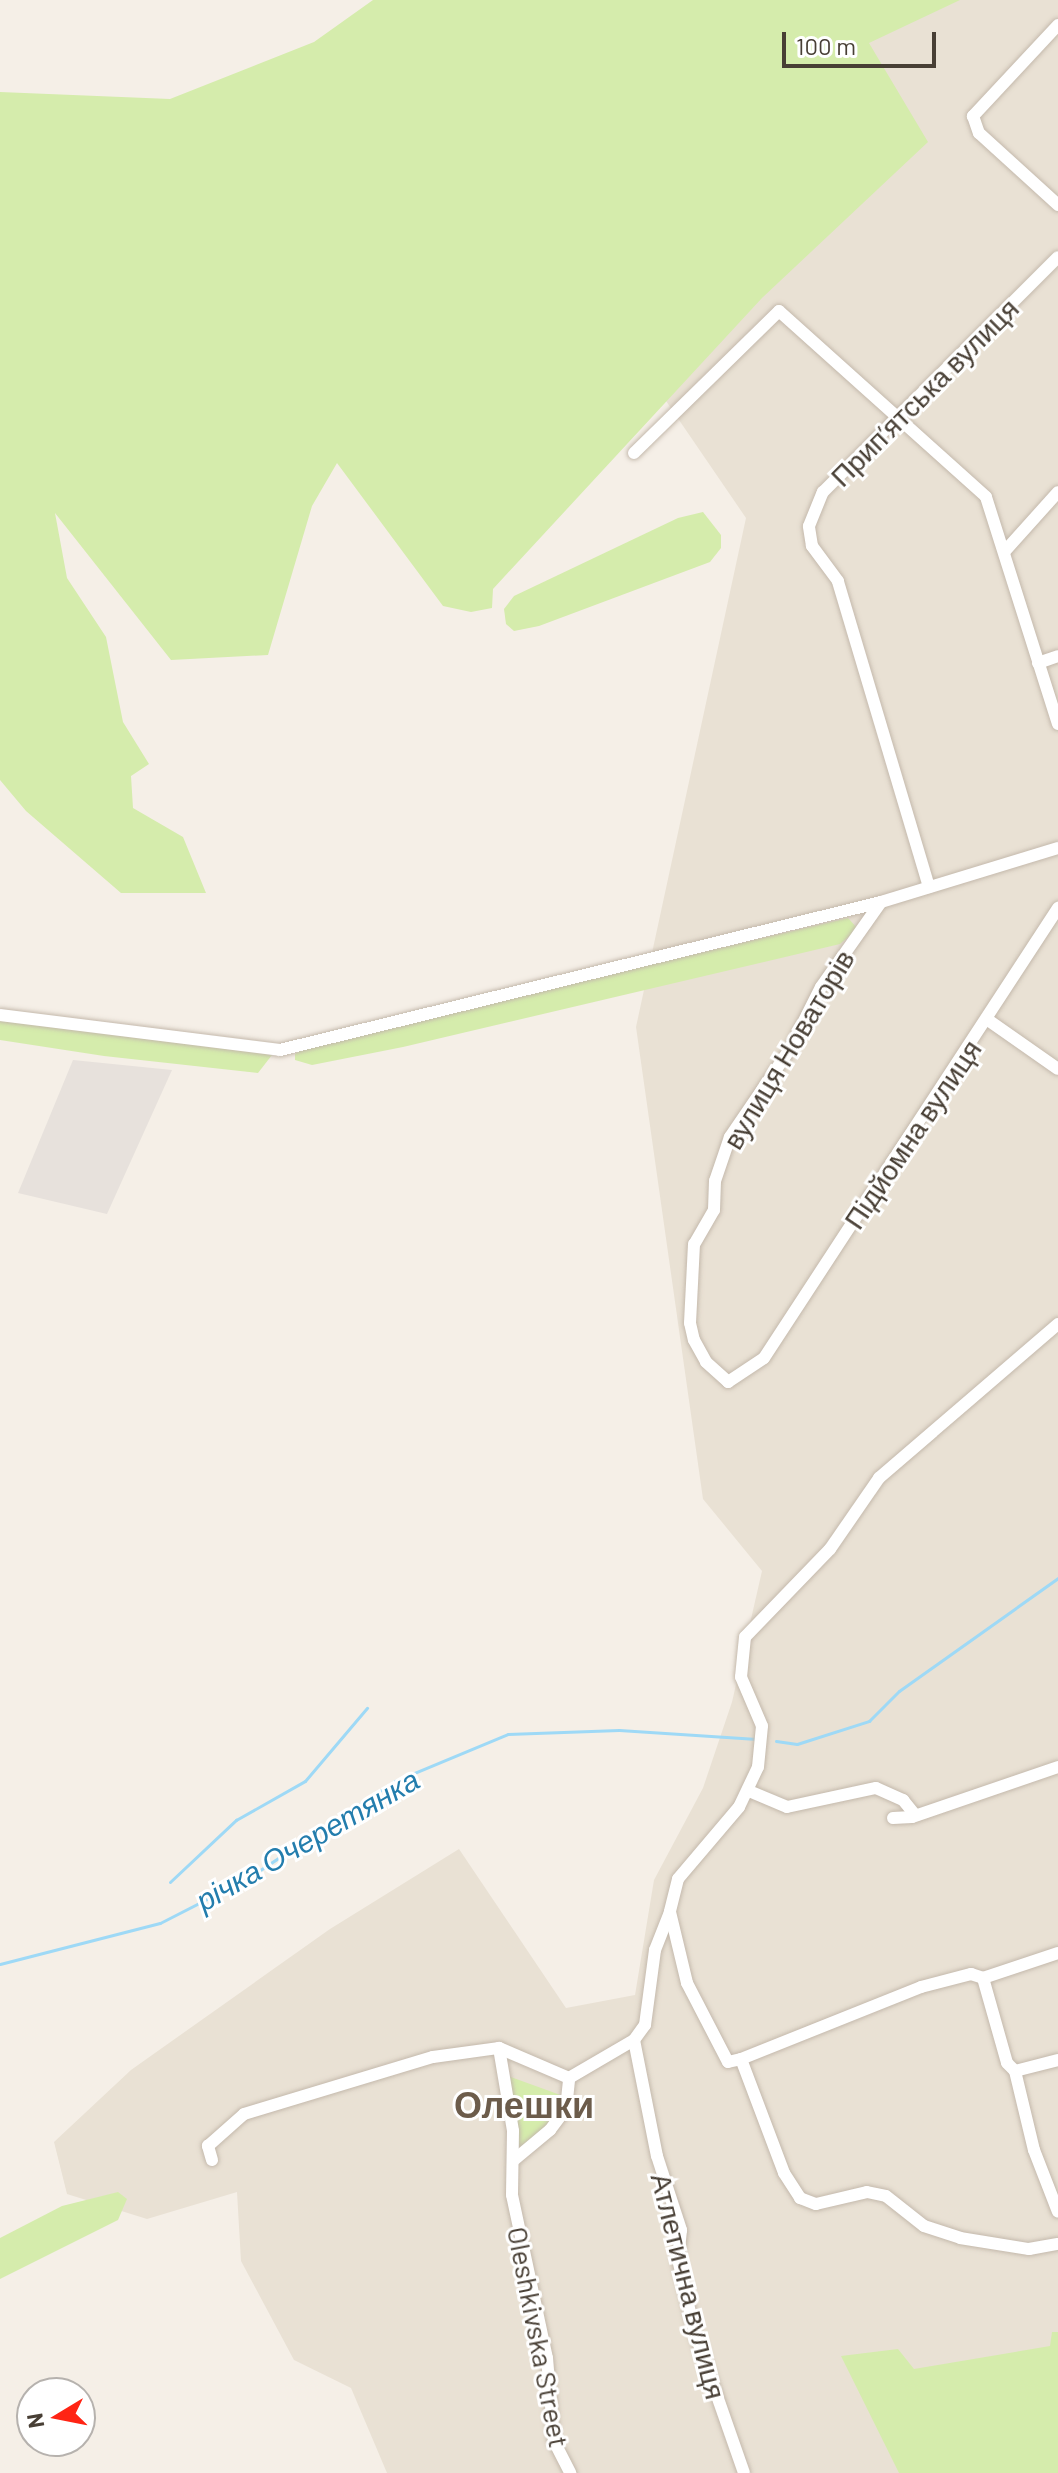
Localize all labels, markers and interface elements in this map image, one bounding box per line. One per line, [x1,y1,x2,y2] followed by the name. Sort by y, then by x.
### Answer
[786,16,940,66] scale bar
[796,31,856,60] text: 100 m
[823,291,1025,493] street label: Прип’ятська вулиця
[715,943,861,1155] street label: вулиця Новаторів
[836,1033,988,1235] street label: Підйомна вулиця
[189,1760,425,1918] water label: річка Очеретянка
[454,2082,594,2126] district label: Олешки
[645,2169,733,2403] street label: Атлетична вулиця
[501,2224,577,2450] street label: Oleshkivska Street
[16,2377,96,2457] north arrow
[20,2411,48,2430] text: N

